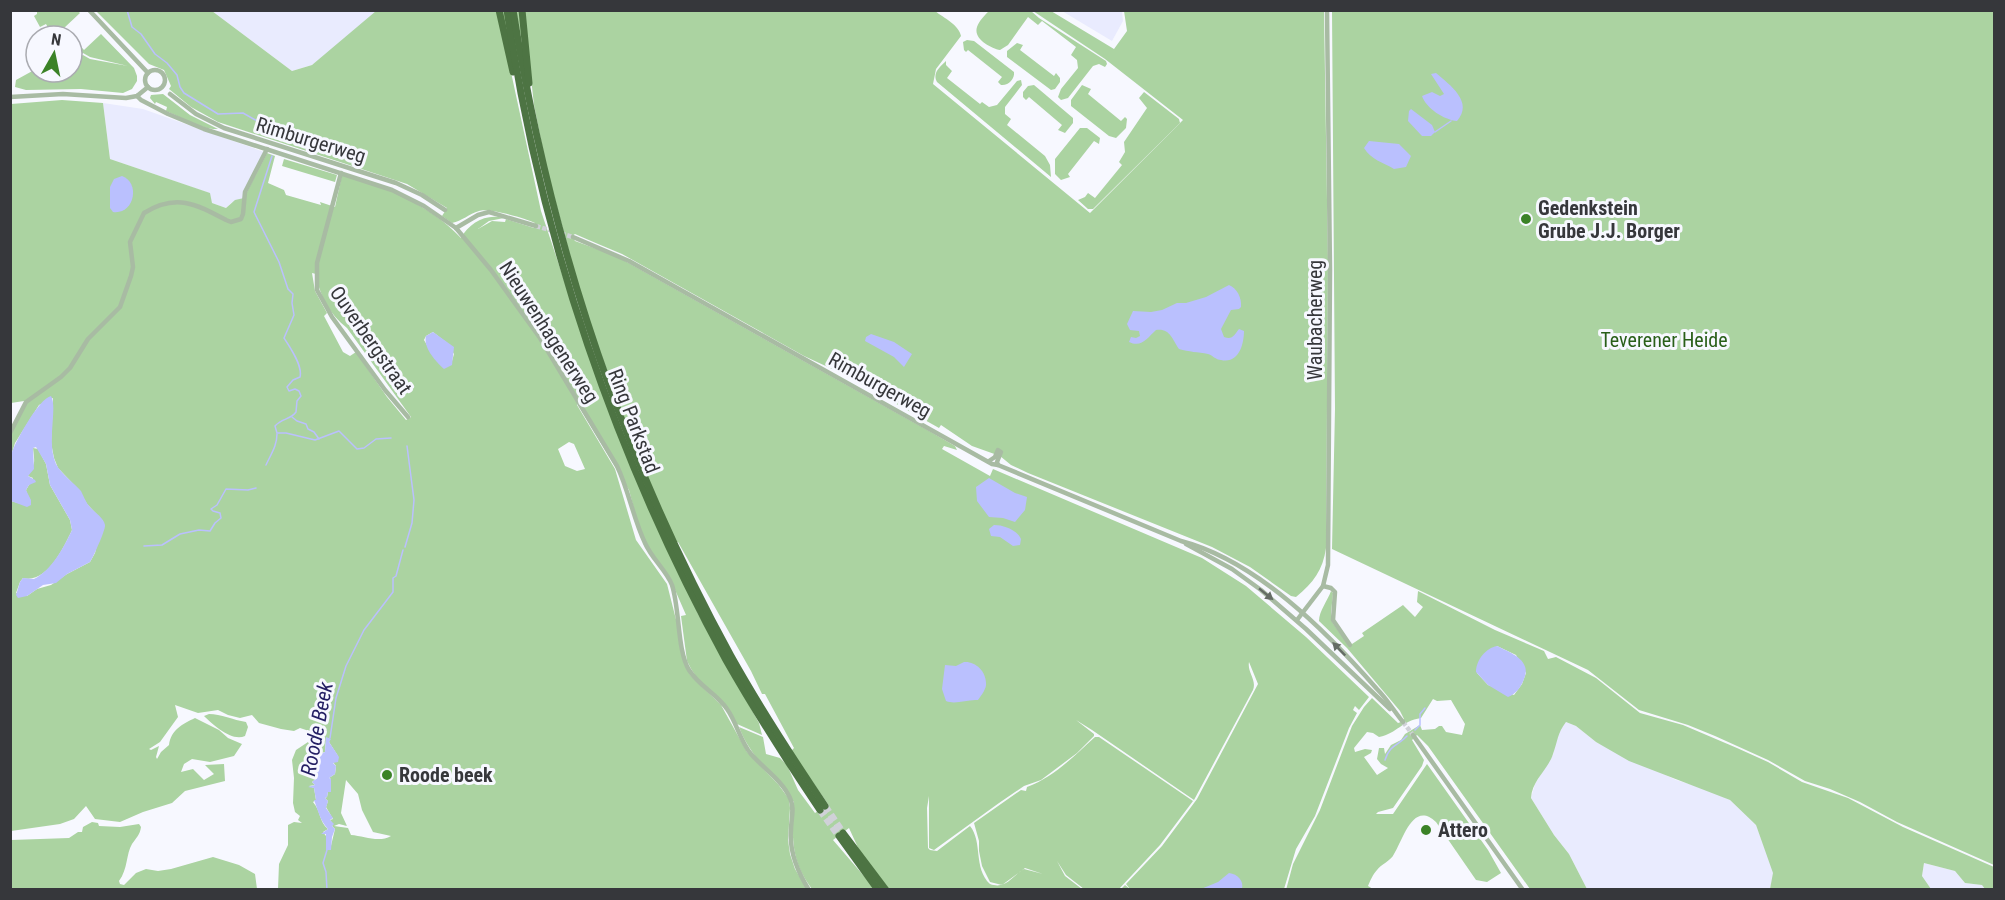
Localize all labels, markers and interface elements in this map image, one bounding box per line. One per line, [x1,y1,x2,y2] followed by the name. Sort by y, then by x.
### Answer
[24,24,84,84] north arrow
[50,30,63,50] text: N
[253,112,369,168] street label: Rimburgerweg
[1538,196,1680,243] place label: Gedenkstein Grube J.J. Borger
[1519,212,1533,226] marker: Gedenkstein Grube J.J. Borger
[494,257,604,407] street label: Nieuwenhagenerweg
[1303,260,1327,380] street label: Waubacherweg
[325,281,417,399] street label: Ouverbergstraat
[1600,328,1728,352] park label: Teverener Heide
[825,347,935,423] street label: Rimburgerweg
[603,366,665,476] street label: Ring Parkstad
[1258,587,1274,600] one-way arrow
[1332,642,1346,657] one-way arrow
[296,679,338,778] water label: Roode Beek
[399,763,493,787] place label: Roode beek
[380,768,394,782] marker: Roode beek
[1438,818,1488,842] place label: Attero
[1419,823,1433,837] marker: Attero

